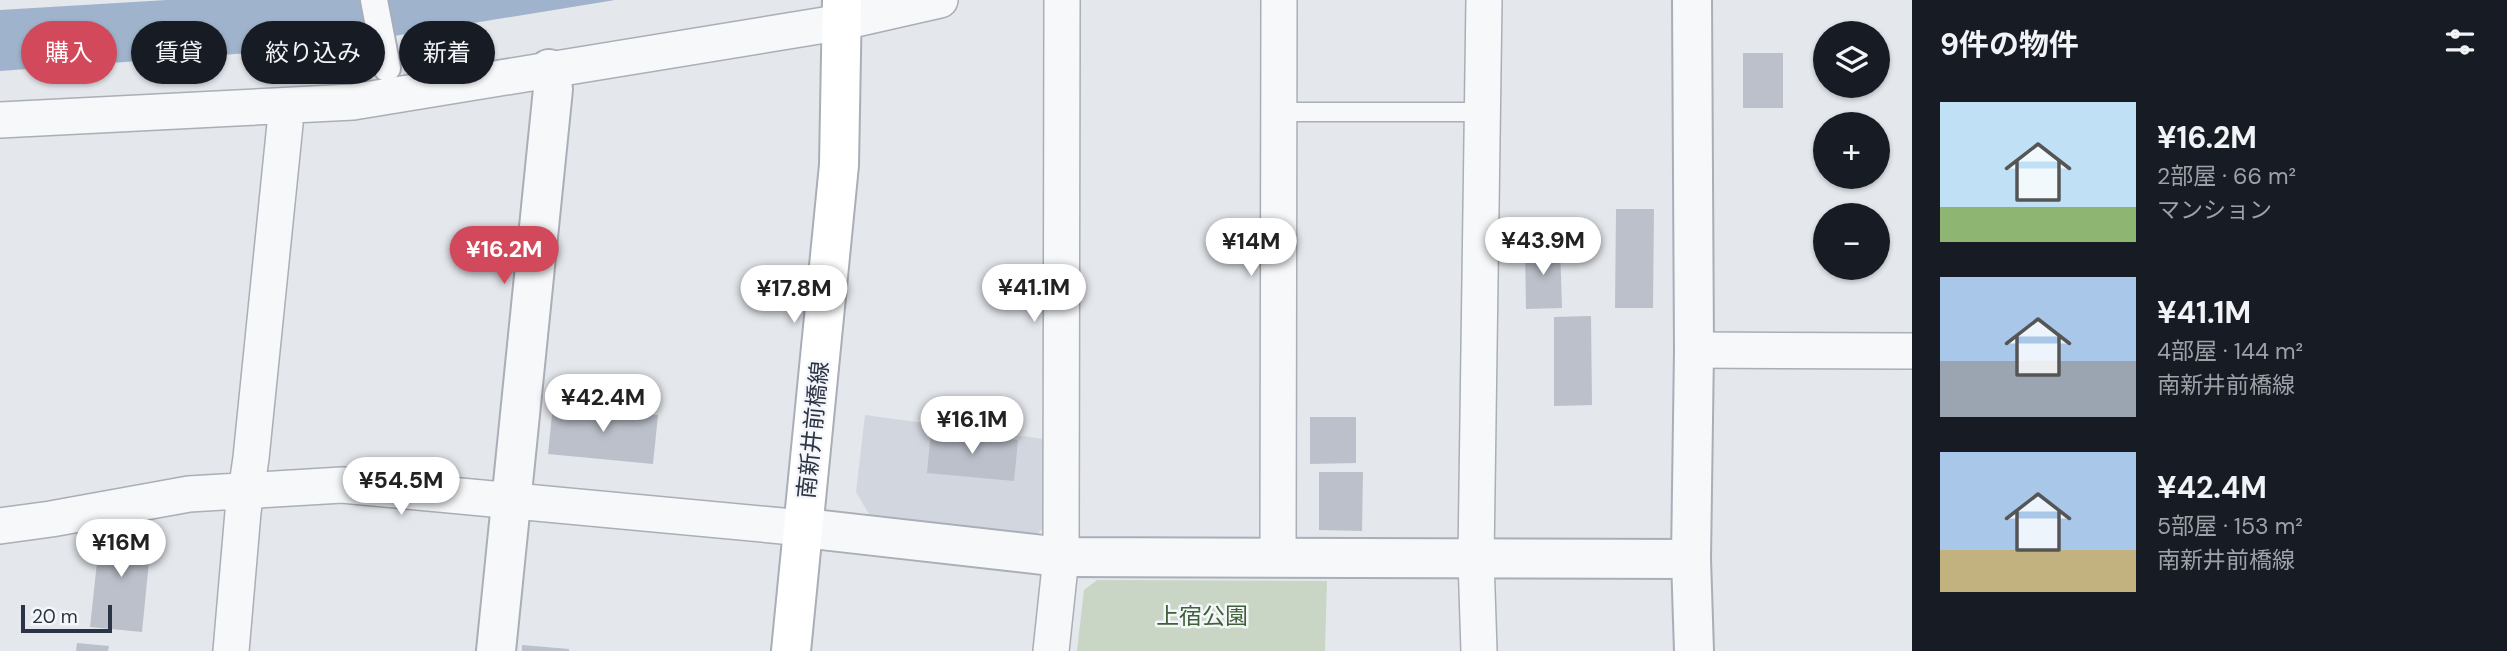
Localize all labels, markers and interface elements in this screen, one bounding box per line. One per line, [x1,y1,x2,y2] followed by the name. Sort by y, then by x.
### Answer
[21,21,117,84] chip: 購入
[131,21,227,84] chip: 賃貸
[241,21,385,84] chip: 絞り込み
[399,21,495,84] chip: 新着
[1813,21,1890,280] map controls
[1813,21,1890,98] button: layers
[2441,23,2479,61] icon: filters
[1940,25,2079,64] text: 9件の物件
[1813,112,1890,189] button: +
[2157,118,2257,157] text: ¥16.2M
[1996,130,2080,214] icon: home
[2157,161,2296,191] text: 2部屋 · 66 m²
[2157,195,2272,225] text: マンション
[1813,203,1890,280] button: −
[1210,218,1292,278] pin: ¥14M
[1486,218,1600,277] pin: ¥43.9M
[1501,225,1585,255] text: ¥43.9M
[447,226,561,286] pin: ¥16.2M
[1222,226,1280,256] text: ¥14M
[466,234,542,264] text: ¥16.2M
[977,264,1091,324] pin: ¥41.1M
[737,266,851,325] pin: ¥17.8M
[998,272,1070,302] text: ¥41.1M
[756,273,832,303] text: ¥17.8M
[2157,293,2251,332] text: ¥41.1M
[1996,305,2080,389] icon: home
[2157,336,2303,366] text: 4部屋 · 144 m²
[791,360,835,500] street label: 南新井前橋線
[2157,370,2295,400] text: 南新井前橋線
[546,374,660,434] pin: ¥42.4M
[561,382,645,412] text: ¥42.4M
[915,396,1029,456] pin: ¥16.1M
[937,404,1007,434] text: ¥16.1M
[344,458,458,517] pin: ¥54.5M
[359,465,443,495] text: ¥54.5M
[2157,468,2267,507] text: ¥42.4M
[1996,480,2080,564] icon: home
[2157,511,2303,541] text: 5部屋 · 153 m²
[80,520,162,579] pin: ¥16M
[92,527,150,557] text: ¥16M
[2157,545,2295,575] text: 南新井前橋線
[1156,601,1248,631] park label: 上宿公園
[21,602,112,634] scale bar
[32,604,78,629] text: 20 m

